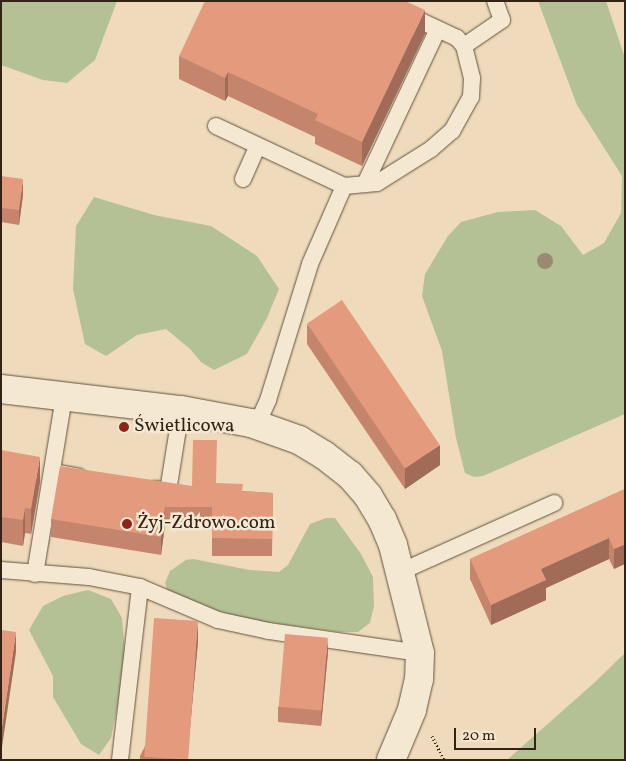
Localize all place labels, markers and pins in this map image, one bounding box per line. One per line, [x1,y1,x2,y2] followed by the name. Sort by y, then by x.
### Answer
[134,416,235,438] place label: Świetlicowa
[118,421,130,433] marker: Świetlicowa
[137,513,276,535] place label: Żyj-Zdrowo.com
[121,518,133,530] marker: Żyj-Zdrowo.com

